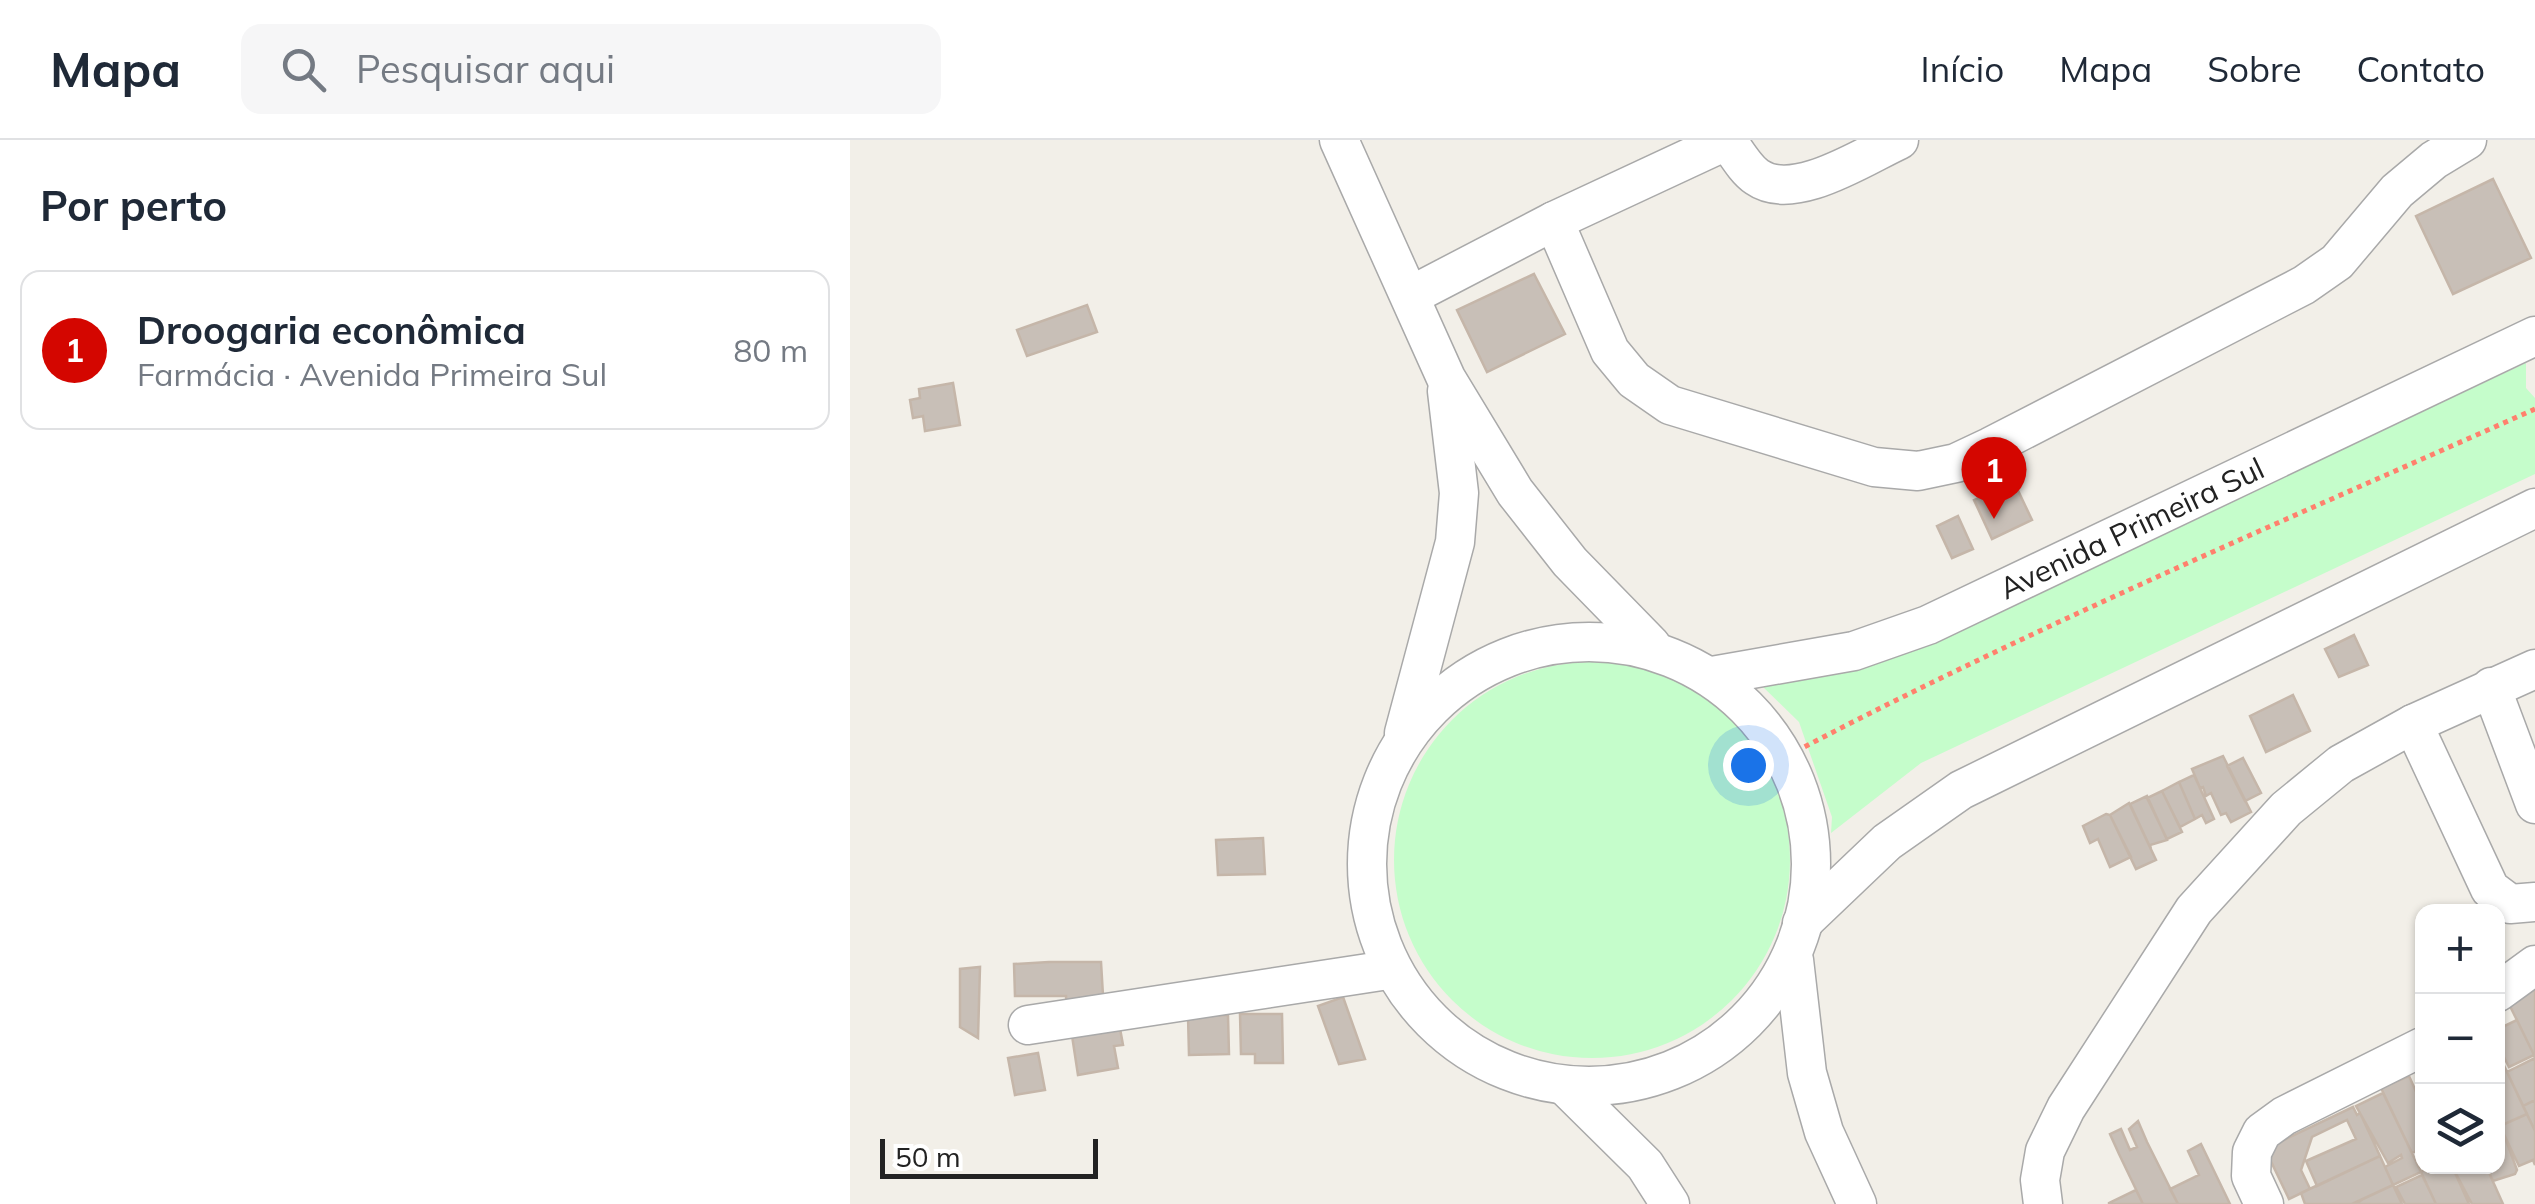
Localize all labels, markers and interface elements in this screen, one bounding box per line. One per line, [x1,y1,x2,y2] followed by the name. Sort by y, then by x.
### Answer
[241,24,941,114] search box
[50,39,181,99] text: Mapa
[276,42,331,97] icon: search
[356,45,615,93] text: Pesquisar aqui
[1921,47,2004,91] text: Início
[2059,47,2152,91] text: Mapa
[2207,47,2301,91] text: Sobre
[2356,47,2485,91] text: Contato
[40,179,227,232] text: Por perto
[137,306,526,354] text: Droogaria econômica
[65,330,84,370] text: 1
[733,330,808,370] text: 80 m
[137,354,607,394] text: Farmácia · Avenida Primeira Sul
[1962,436,2026,519] pin: 1
[1993,449,2270,607] street label: Avenida Primeira Sul
[1723,740,1774,791] your location
[2415,904,2505,1174] map controls
[2415,904,2505,994] button: +
[2415,994,2505,1084] button: −
[2415,1084,2505,1174] button: layers
[880,1134,1098,1178] scale bar
[895,1139,961,1174] text: 50 m

